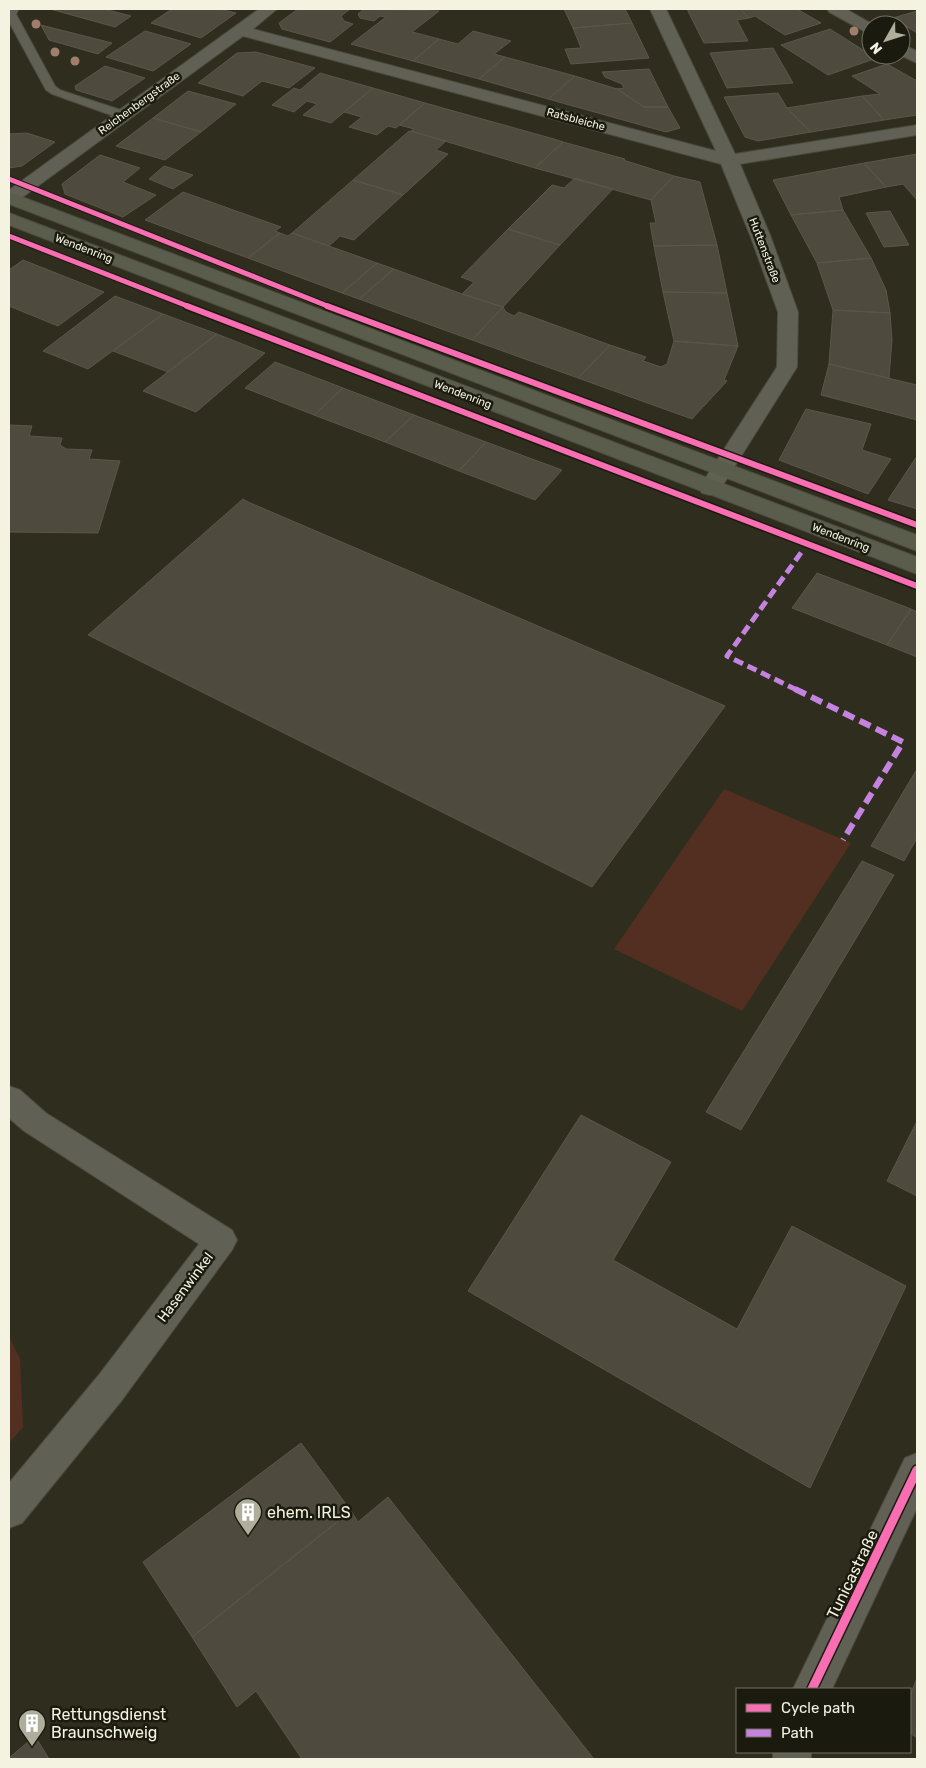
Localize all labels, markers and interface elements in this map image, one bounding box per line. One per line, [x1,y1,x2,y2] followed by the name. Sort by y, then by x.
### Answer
[861,15,911,65] north arrow
[867,39,886,57] text: N
[96,69,183,137] street label: Reichenbergstraße
[545,105,607,134] street label: Ratsbleiche
[746,216,783,285] street label: Huttenstraße
[53,231,115,265] street label: Wendenring
[432,377,494,411] street label: Wendenring
[810,520,872,554] street label: Wendenring
[154,1249,217,1325] street label: Hasenwinkel
[233,1497,263,1536] building icon: ehem. IRLS
[267,1503,351,1522] place label: ehem. IRLS
[823,1527,882,1622] street label: Tunicastraße
[736,1688,911,1753] legend
[781,1699,855,1717] text: Cycle path
[51,1705,166,1742] place label: Rettungsdienst Braunschweig
[17,1708,47,1747] building icon: Rettungsdienst Braunschweig
[781,1724,814,1742] text: Path

